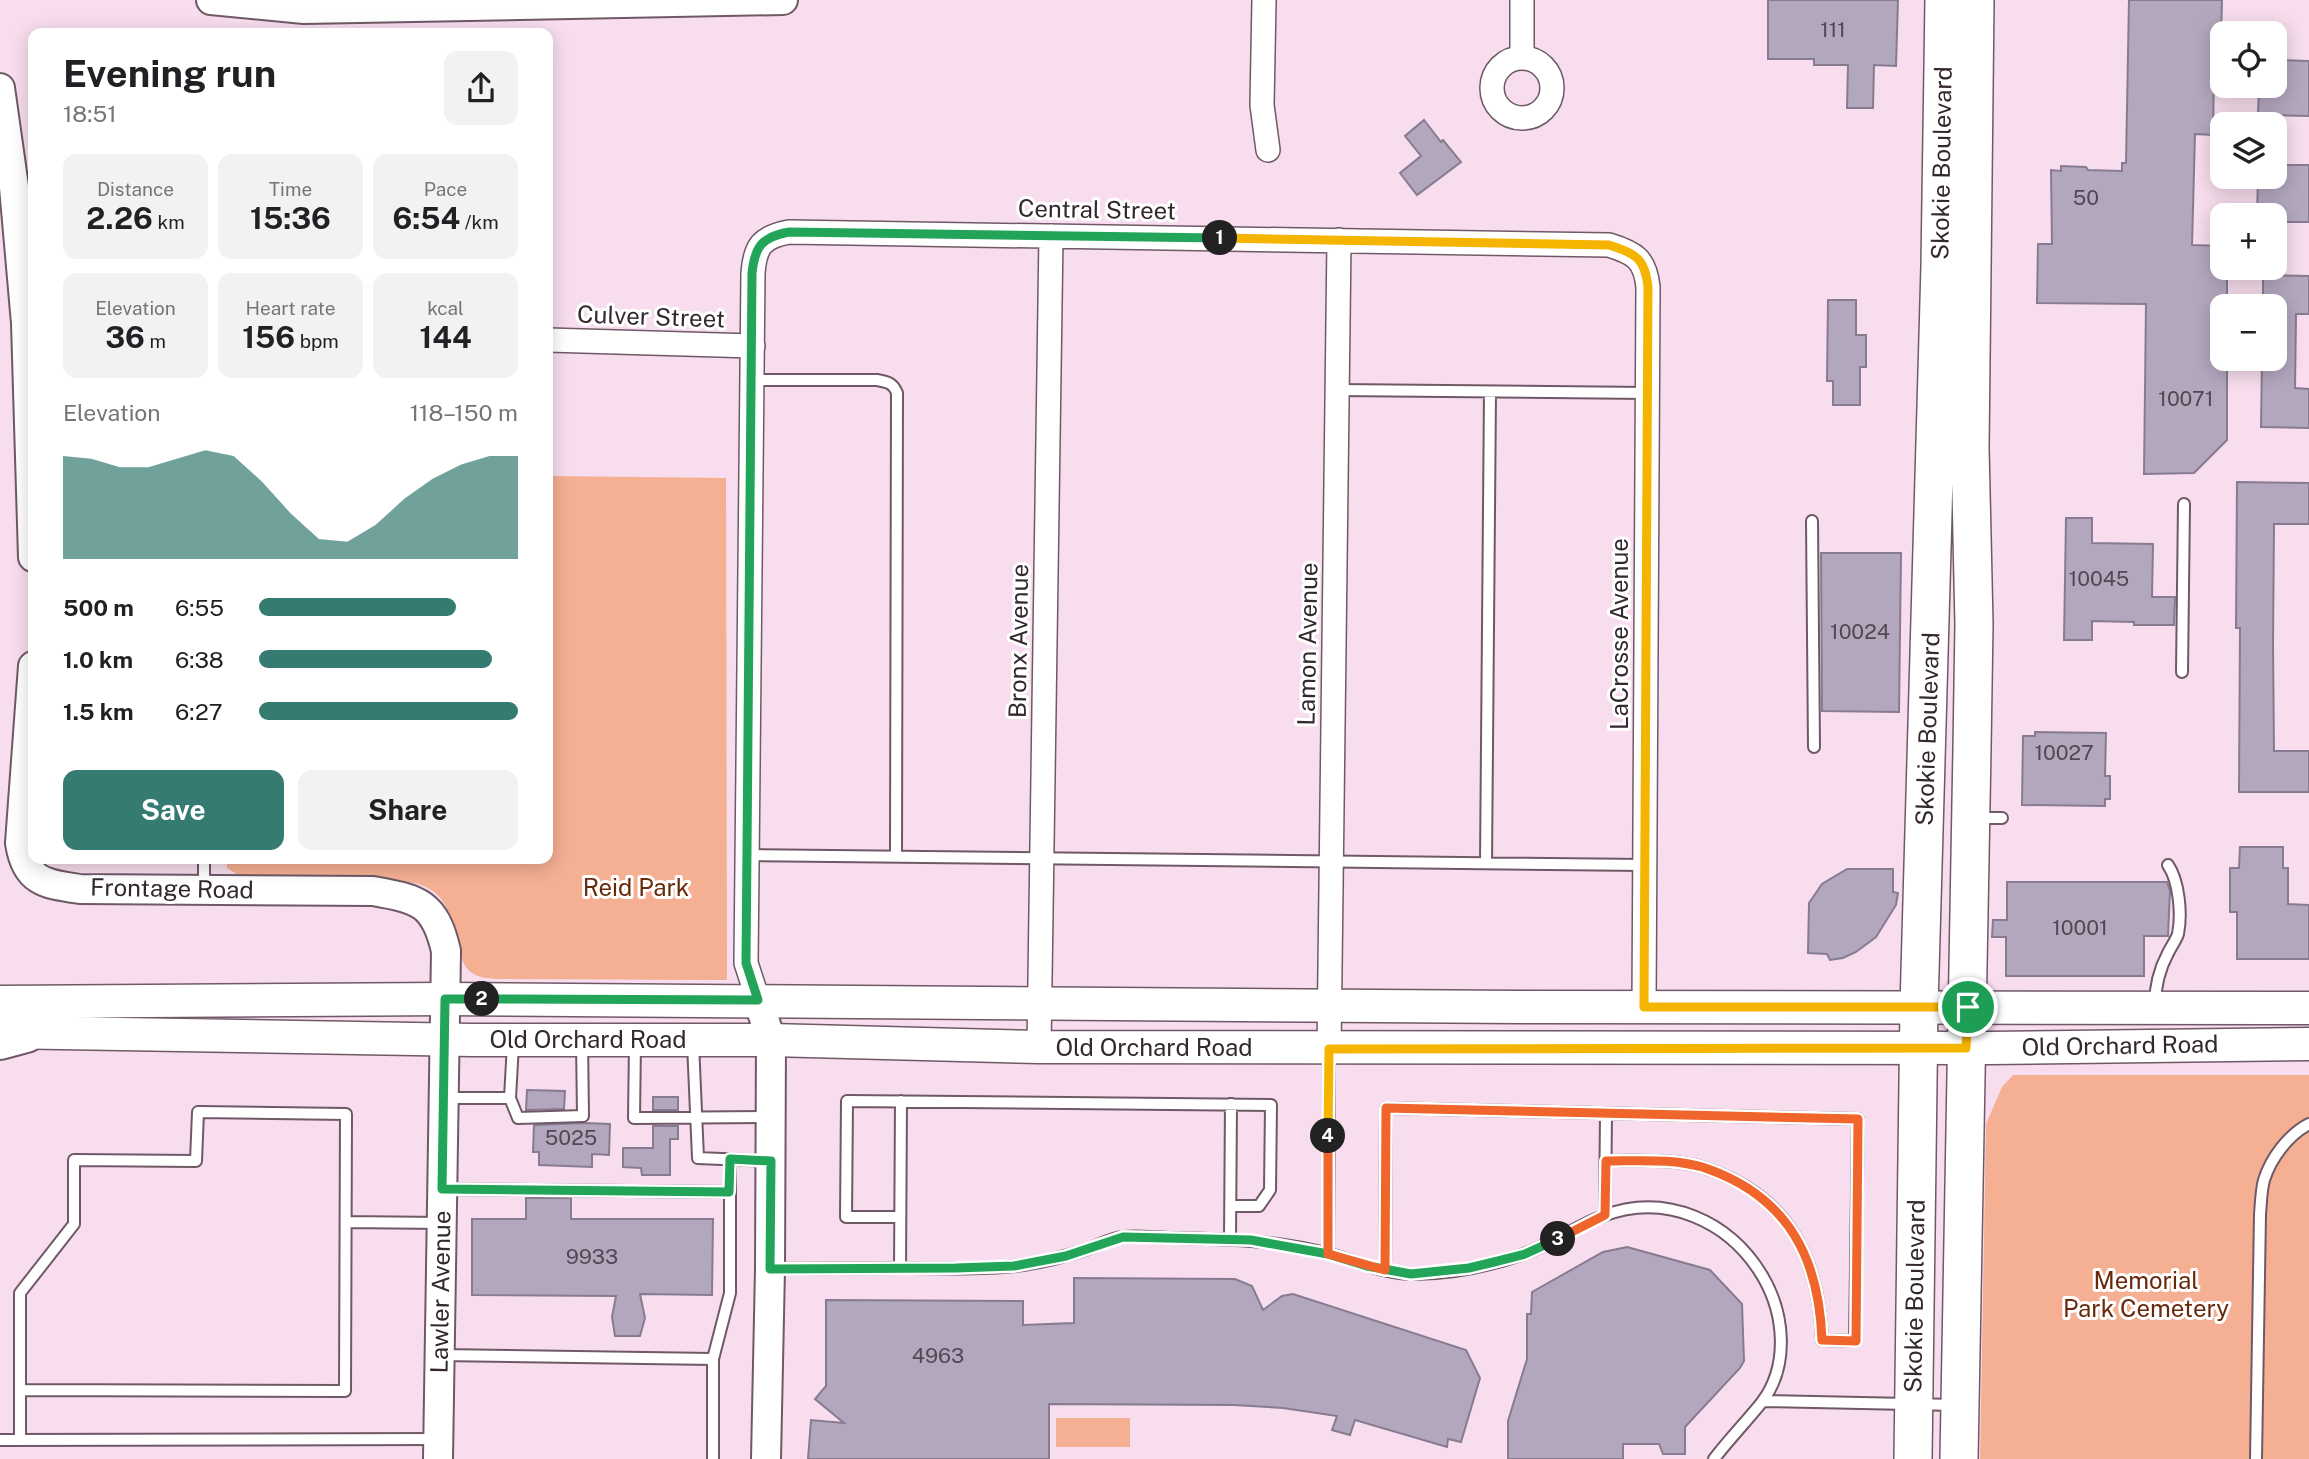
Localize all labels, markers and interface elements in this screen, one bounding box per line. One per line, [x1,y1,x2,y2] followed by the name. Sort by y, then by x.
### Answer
[1820,17,1846,42] house number: 111
[2210,21,2287,371] map controls
[2210,21,2287,98] button: locate
[63,51,276,96] text: Evening run
[444,51,518,125] button: share
[1925,66,1957,260] street label: Skokie Boulevard
[63,100,117,127] text: 18:51
[2210,112,2287,189] button: layers
[97,178,174,200] text: Distance
[269,178,312,200] text: Time
[424,178,467,200] text: Pace
[2073,185,2099,210] house number: 50
[1018,194,1176,224] street label: Central Street
[86,200,153,236] text: 2.26
[250,200,331,236] text: 15:36
[392,200,460,236] text: 6:54
[2210,203,2287,280] button: +
[153,211,185,233] text: km
[460,211,499,233] text: /km
[1202,220,1238,256] pin: 1
[1215,226,1224,248] text: 1
[2210,294,2287,371] button: −
[95,297,176,319] text: Elevation
[246,297,335,319] text: Heart rate
[427,297,464,319] text: kcal
[576,299,726,333] street label: Culver Street
[105,319,145,355] text: 36
[242,319,295,355] text: 156
[419,319,472,355] text: 144
[145,330,166,352] text: m
[295,330,339,352] text: bpm
[2158,386,2214,411] house number: 10071
[63,399,161,426] text: Elevation
[410,399,518,426] text: 118–150 m
[1605,538,1633,730] street label: LaCrosse Avenue
[1292,562,1322,726] street label: Lamon Avenue
[1003,564,1033,718] street label: Bronx Avenue
[2069,566,2129,591] house number: 10045
[63,594,134,621] text: 500 m
[175,594,224,621] text: 6:55
[1830,619,1890,644] house number: 10024
[1910,632,1944,826] street label: Skokie Boulevard
[63,646,133,673] text: 1.0 km
[175,646,224,673] text: 6:38
[63,698,134,725] text: 1.5 km
[175,698,222,725] text: 6:27
[2034,740,2094,765] house number: 10027
[63,770,284,850] button: Save
[298,770,518,850] button: Share
[90,873,254,903] street label: Frontage Road
[583,873,689,901] park label: Reid Park
[2052,915,2108,940] house number: 10001
[1938,977,1998,1037] pin
[464,982,500,1016] pin: 2
[475,987,488,1009] text: 2
[1949,988,1987,1026] icon: arrive
[489,1025,687,1053] street label: Old Orchard Road
[2021,1029,2219,1061] street label: Old Orchard Road
[1055,1033,1253,1061] street label: Old Orchard Road
[1310,1118,1346,1154] pin: 4
[1321,1124,1334,1146] text: 4
[545,1125,597,1150] house number: 5025
[1898,1199,1930,1393] street label: Skokie Boulevard
[425,1210,455,1374] street label: Lawler Avenue
[1540,1222,1576,1256] pin: 3
[1551,1227,1564,1249] text: 3
[566,1244,618,1269] house number: 9933
[2063,1266,2229,1322] park label: Memorial Park Cemetery
[912,1343,964,1368] house number: 4963

